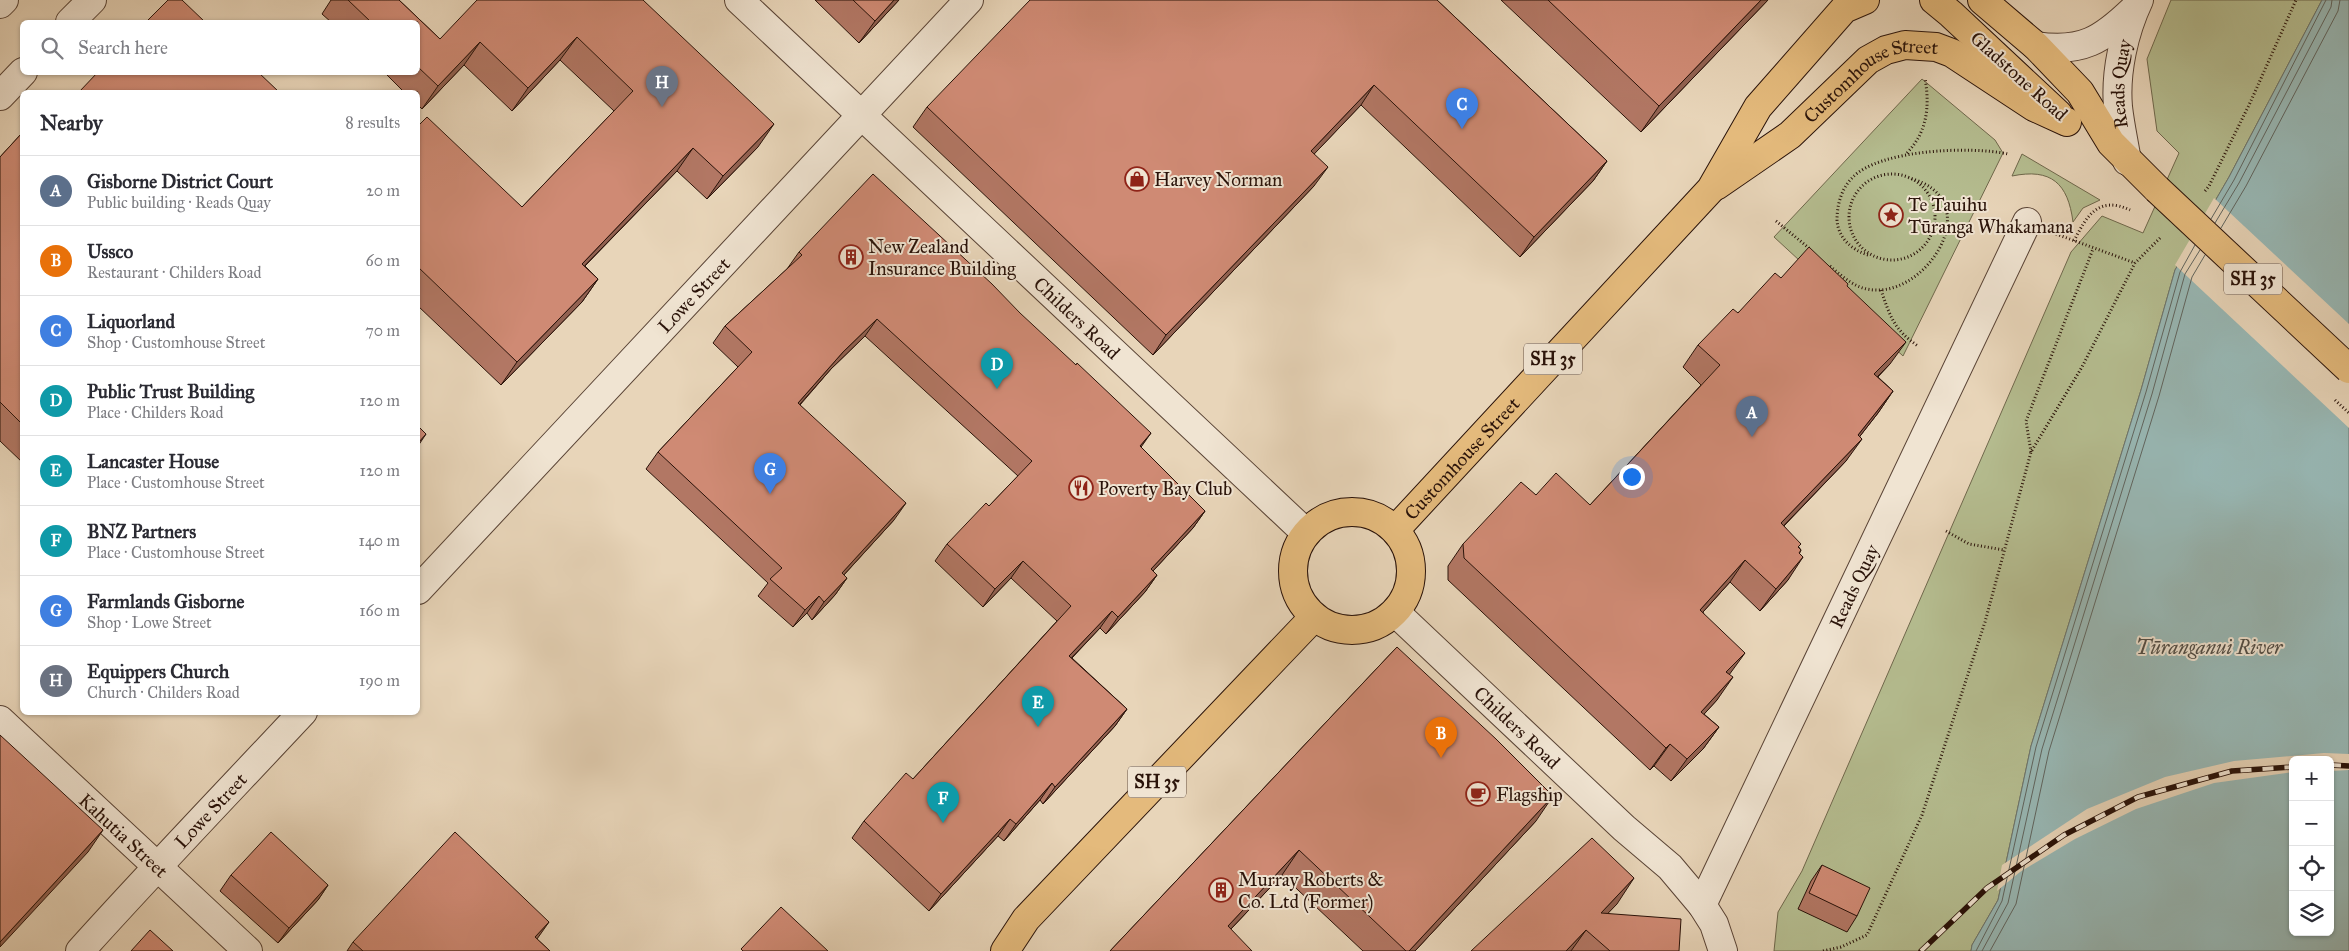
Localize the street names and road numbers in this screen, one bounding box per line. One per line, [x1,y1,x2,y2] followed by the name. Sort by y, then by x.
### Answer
[1966,26,2073,126] street label: Gladstone Road
[1798,33,1939,128] street label: Customhouse Street
[2106,36,2136,130] street label: Reads Quay
[653,252,735,337] street label: Lowe Street
[2224,264,2282,294] road number: SH 35
[1029,272,1125,364] street label: Childers Road
[1524,344,1582,374] road number: SH 35
[1399,392,1524,524] street label: Customhouse Street
[1824,540,1884,632] street label: Reads Quay
[1469,681,1565,774] street label: Childers Road
[1128,766,1186,798] road number: SH 35
[169,768,252,853] street label: Lowe Street
[74,788,173,882] street label: Kahutia Street

